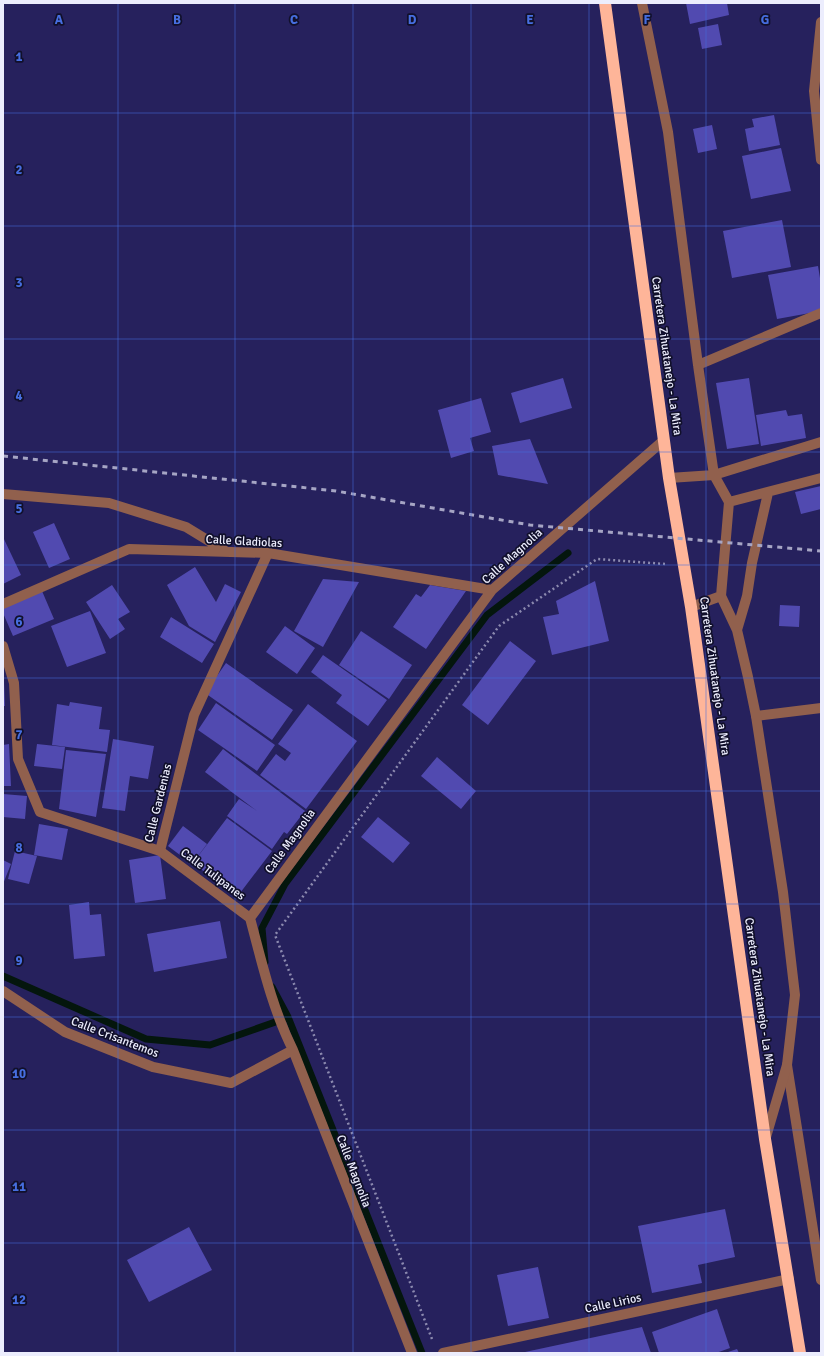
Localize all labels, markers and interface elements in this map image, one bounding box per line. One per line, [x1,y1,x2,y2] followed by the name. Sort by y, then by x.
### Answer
[55,12,64,28] text: A
[173,12,181,28] text: B
[290,12,298,28] text: C
[408,12,417,28] text: D
[526,12,534,28] text: E
[644,12,651,28] text: F
[761,12,769,28] text: G
[15,49,23,65] text: 1
[15,162,23,178] text: 2
[15,275,23,291] text: 3
[648,276,685,436] street label: Carretera Zihuatanejo - La Mira
[15,388,23,404] text: 4
[15,501,23,517] text: 5
[479,525,546,587] street label: Calle Magnolia
[205,532,283,551] street label: Calle Gladiolas
[696,596,733,756] street label: Carretera Zihuatanejo - La Mira
[15,614,23,630] text: 6
[15,727,23,743] text: 7
[141,762,175,844] street label: Calle Gardenias
[262,806,319,877] street label: Calle Magnolia
[15,840,23,856] text: 8
[177,845,248,904] street label: Calle Tulipanes
[741,917,778,1077] street label: Carretera Zihuatanejo - La Mira
[15,953,23,969] text: 9
[69,1014,161,1061] street label: Calle Crisantemos
[12,1066,26,1082] text: 10
[333,1133,374,1210] street label: Calle Magnolia
[12,1179,26,1195] text: 11
[583,1290,643,1317] street label: Calle Lirios
[12,1292,26,1308] text: 12

